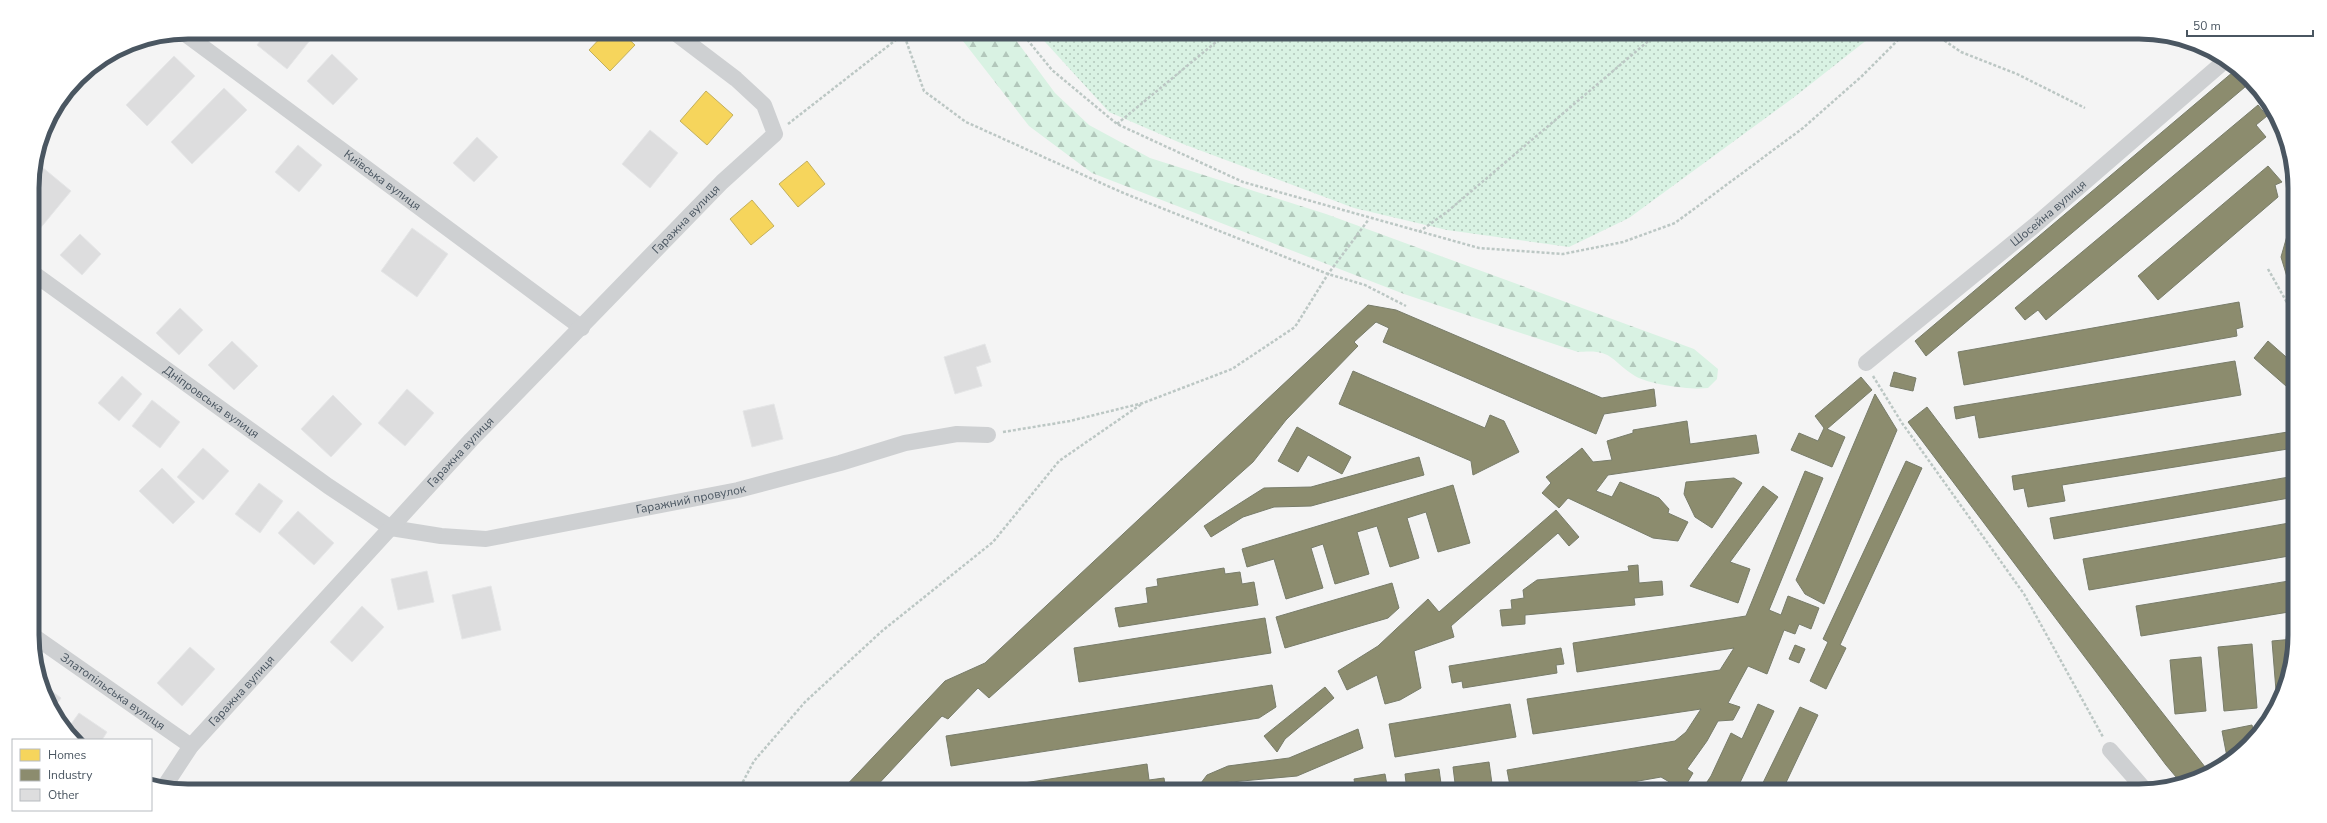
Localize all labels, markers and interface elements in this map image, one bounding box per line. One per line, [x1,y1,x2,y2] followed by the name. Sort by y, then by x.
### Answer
[2187,12,2313,38] scale bar
[2193,18,2221,34] text: 50 m
[341,146,424,214] street label: Київська вулиця
[2007,176,2090,250] street label: Шосейна вулиця
[648,181,723,257] street label: Гаражна вулиця
[160,362,263,442] street label: Дніпровська вулиця
[424,413,497,491] street label: Гаражна вулиця
[634,480,748,518] street label: Гаражний провулок
[57,649,168,734] street label: Златопільська вулиця
[205,652,278,730] street label: Гаражна вулиця
[12,739,152,811] legend
[48,747,86,763] text: Homes
[48,767,93,783] text: Industry
[48,787,80,803] text: Other

